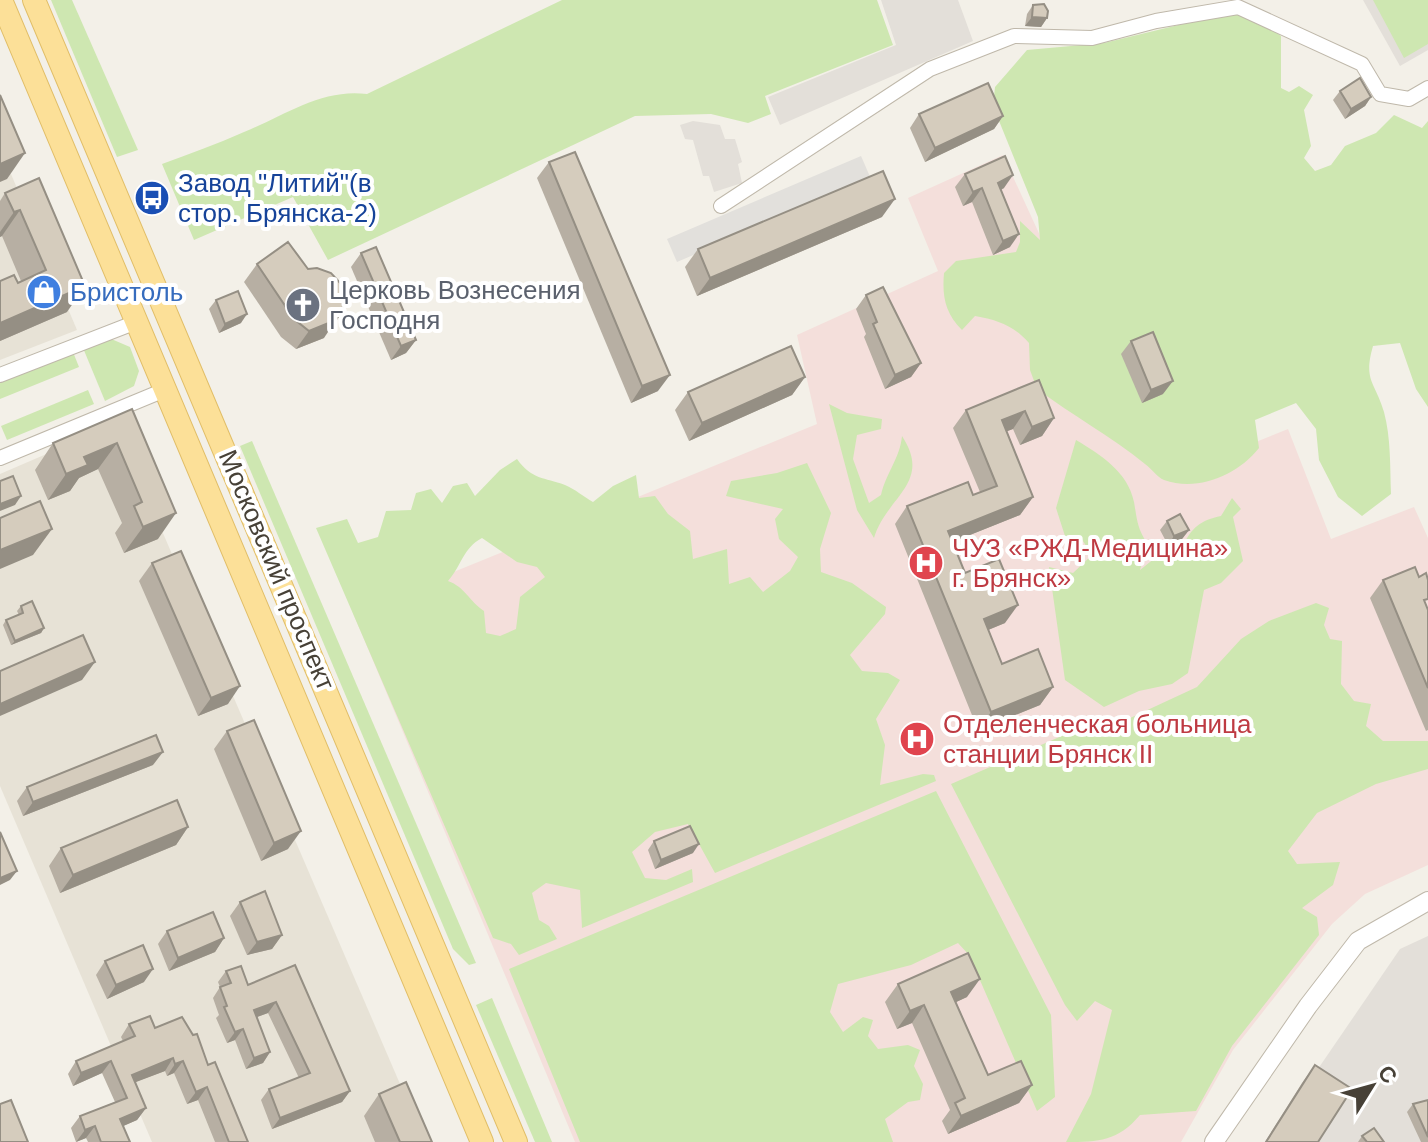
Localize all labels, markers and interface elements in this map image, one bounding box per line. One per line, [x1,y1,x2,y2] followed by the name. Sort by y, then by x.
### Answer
[178,168,377,228] place label: Завод "Литий"(в стор. Брянска-2)
[133,179,171,217] bus stop icon: Завод "Литий"(в стор. Брянска-2)
[25,273,63,311] shop icon: Бристоль
[329,275,581,335] place label: Церковь Вознесения Господня
[70,277,183,307] place label: Бристоль
[284,286,322,324] church icon: Церковь Вознесения Господня
[213,445,341,695] street label: Московский проспект
[952,533,1228,593] place label: ЧУЗ «РЖД-Медицина» г. Брянск»
[907,544,945,582] hospital icon: ЧУЗ «РЖД-Медицина» г. Брянск»
[943,709,1252,769] place label: Отделенческая больница станции Брянск II
[898,720,936,758] hospital icon: Отделенческая больница станции Брянск II
[1332,1046,1412,1126] north arrow
[1373,1060,1402,1088] text: С

